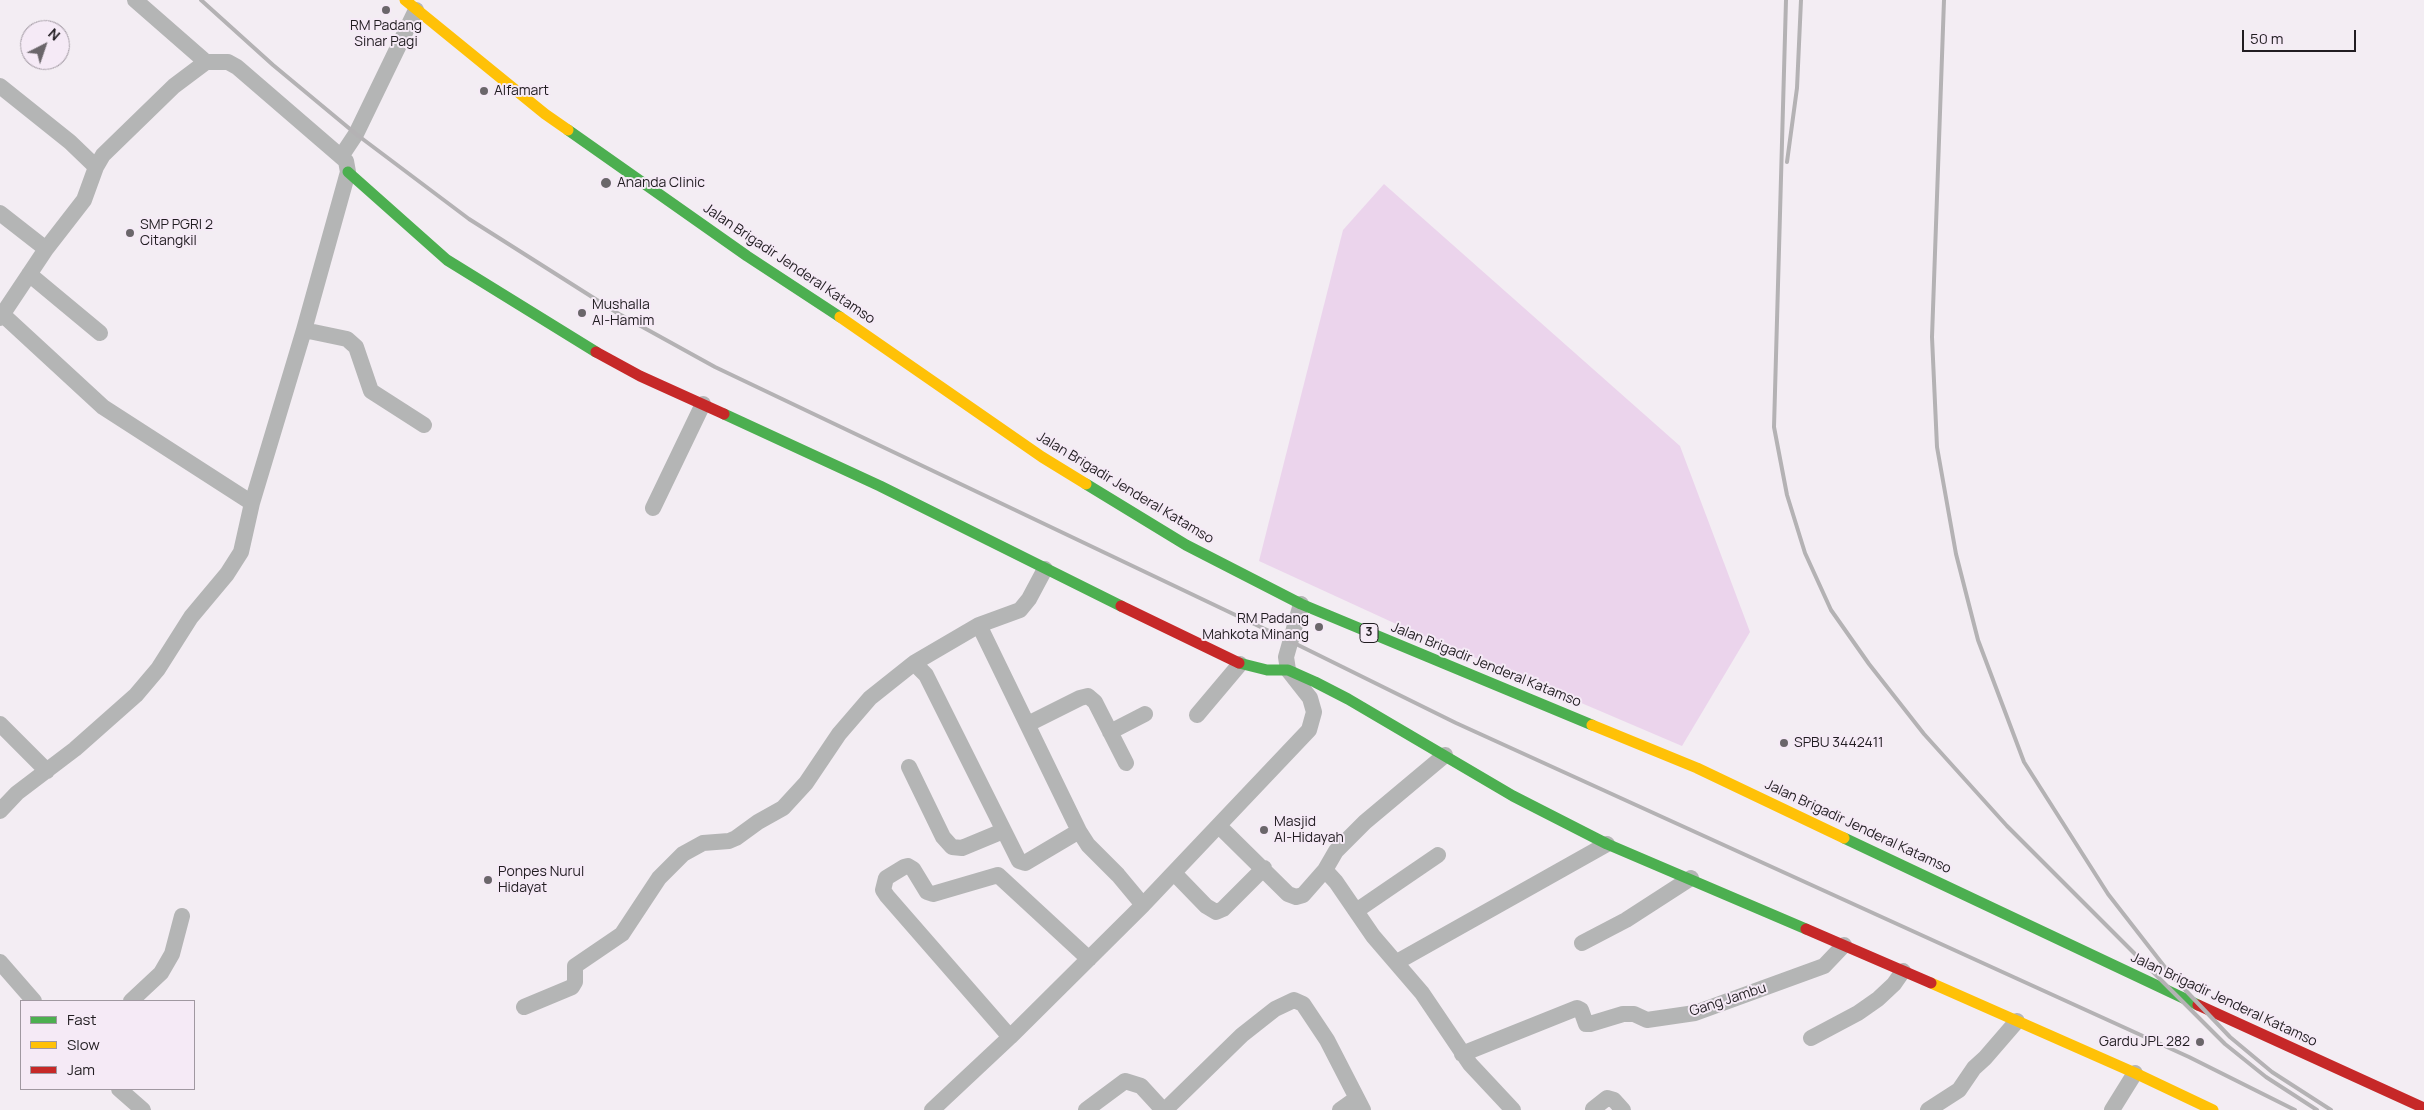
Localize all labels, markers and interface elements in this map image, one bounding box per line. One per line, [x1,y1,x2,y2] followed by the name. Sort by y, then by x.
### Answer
[380,4,392,16] marker: RM Padang Sinar Pagi
[350,18,422,50] place label: RM Padang Sinar Pagi
[20,20,70,70] north arrow
[2244,20,2358,52] scale bar
[44,24,65,45] text: N
[2250,28,2284,49] text: 50 m
[494,83,549,99] place label: Alfamart
[478,85,490,97] marker: Alfamart
[617,175,705,191] place label: Ananda Clinic
[599,176,613,190] marker: Ananda Clinic
[700,200,878,328] street label: Jalan Brigadir Jenderal Katamso
[140,217,213,250] place label: SMP PGRI 2 Citangkil
[124,227,136,239] marker: SMP PGRI 2 Citangkil
[592,297,654,330] place label: Mushalla Al-Hamim
[576,307,588,319] marker: Mushalla Al-Hamim
[1033,428,1217,548] street label: Jalan Brigadir Jenderal Katamso
[1202,611,1309,644] place label: RM Padang Mahkota Minang
[1388,619,1584,711] street label: Jalan Brigadir Jenderal Katamso
[1313,621,1325,633] marker: RM Padang Mahkota Minang
[1360,624,1378,642] road number: 3
[1794,735,1884,751] place label: SPBU 3442411
[1778,737,1790,749] marker: SPBU 3442411
[1762,776,1954,878] street label: Jalan Brigadir Jenderal Katamso
[1274,814,1344,846] place label: Masjid Al-Hidayah
[1258,824,1270,836] marker: Masjid Al-Hidayah
[498,864,584,896] place label: Ponpes Nurul Hidayat
[482,874,494,886] marker: Ponpes Nurul Hidayat
[2128,949,2320,1051] street label: Jalan Brigadir Jenderal Katamso
[1687,980,1769,1020] street label: Gang Jambu
[20,1000,195,1090] legend
[67,1009,96,1030] text: Fast
[67,1034,100,1055] text: Slow
[2099,1034,2190,1050] place label: Gardu JPL 282
[2194,1036,2206,1048] marker: Gardu JPL 282
[67,1059,95,1080] text: Jam

